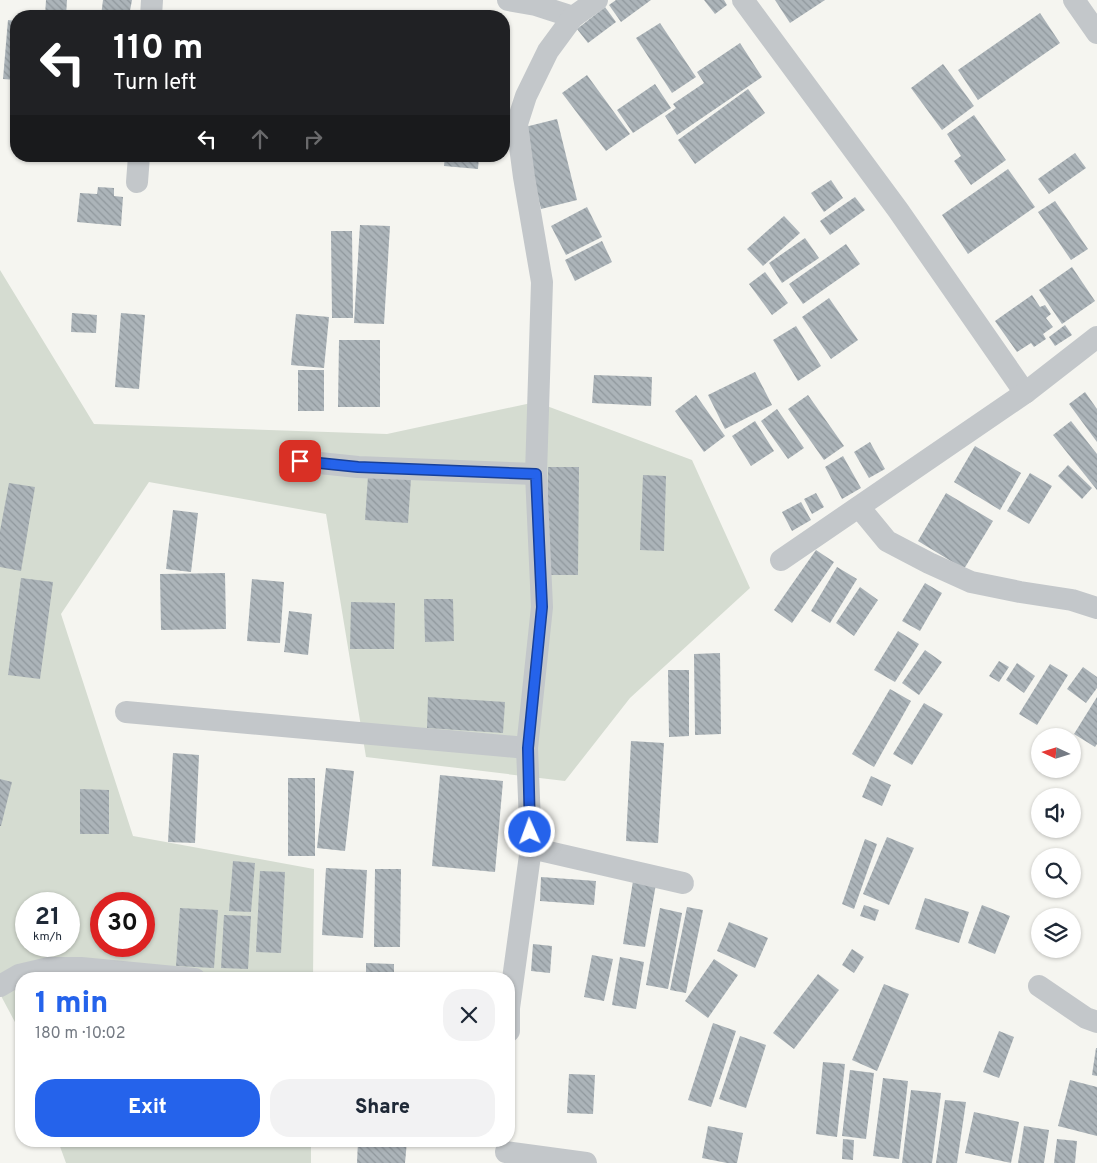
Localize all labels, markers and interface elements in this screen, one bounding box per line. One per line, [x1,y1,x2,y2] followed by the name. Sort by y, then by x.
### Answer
[113,27,203,71] text: 110 m
[30,30,95,95] icon: left
[113,70,196,97] text: Turn left
[193,125,221,153] icon: left
[246,125,274,153] icon: ahead
[299,125,327,153] icon: right
[279,440,321,482] pin
[286,447,314,475] icon: arrive
[1031,728,1081,778] north arrow
[1031,728,1081,958] map controls
[1031,788,1081,838] button: sound
[503,805,555,857] position arrow
[1031,848,1081,898] button: search
[90,892,155,957] speed limit sign: 30
[35,902,60,934] text: 21
[1031,908,1081,958] button: layers
[33,929,62,945] text: km/h
[35,986,108,1023] text: 1 min
[443,989,495,1041] button: close
[35,1024,126,1044] text: 180 m · 10:02
[35,1079,260,1137] button: Exit
[270,1079,495,1137] button: Share

